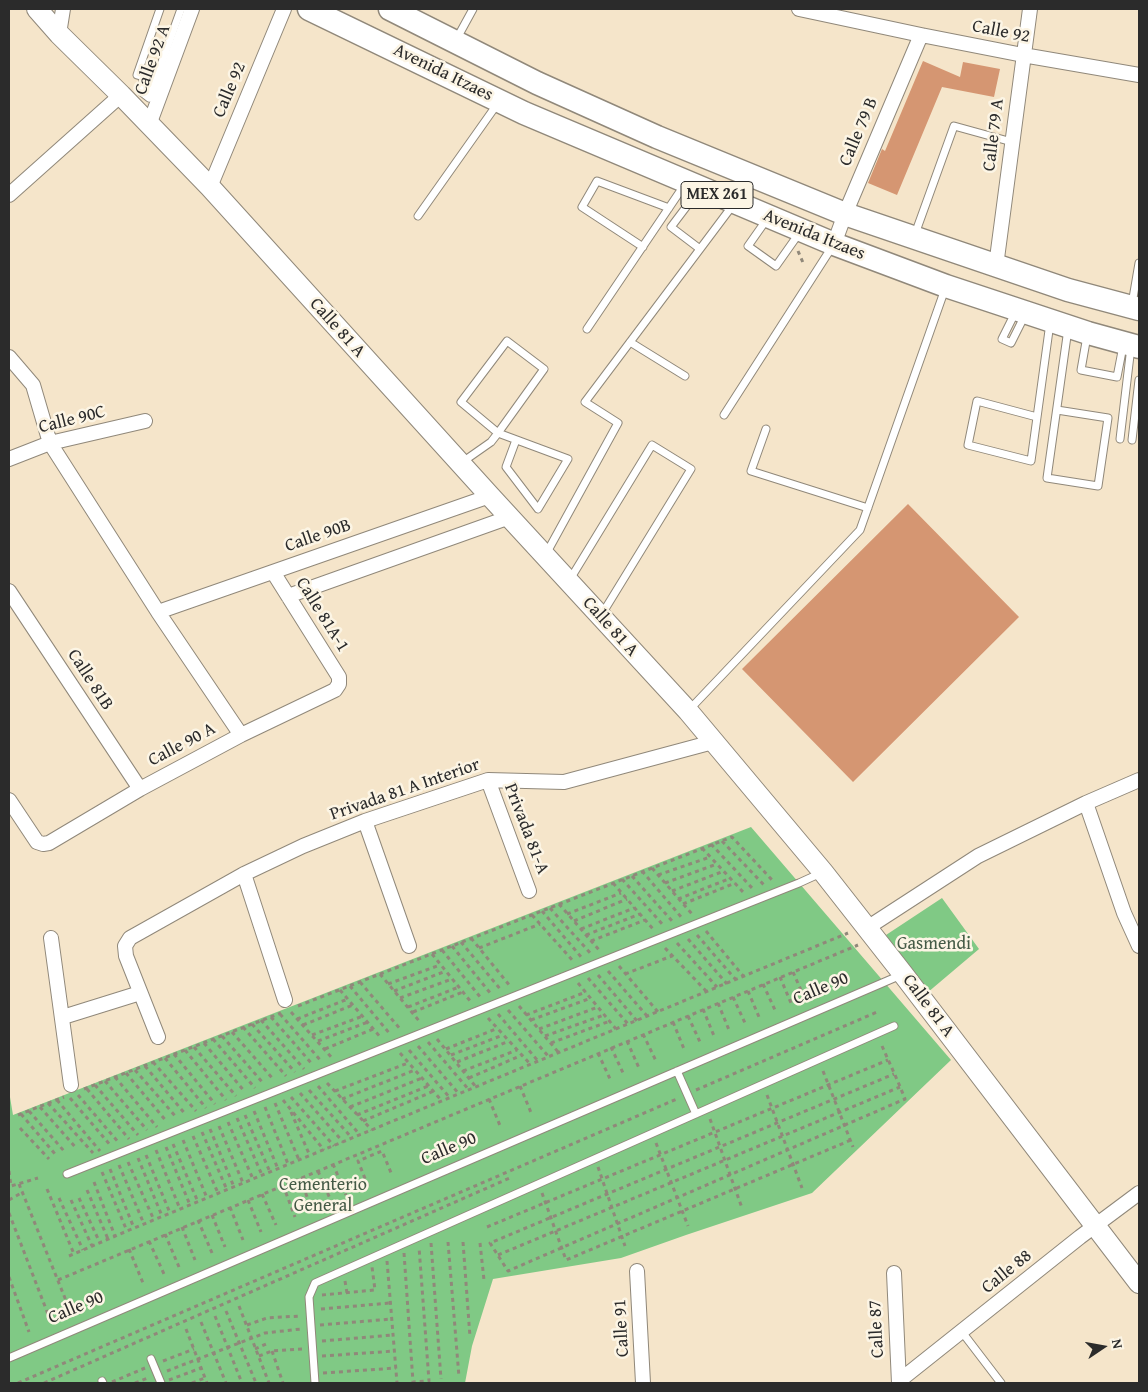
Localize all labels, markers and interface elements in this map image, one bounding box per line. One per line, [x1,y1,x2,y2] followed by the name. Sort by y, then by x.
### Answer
[970,16,1032,48] street label: Calle 92
[130,22,176,98] street label: Calle 92 A
[390,40,496,106] street label: Avenida Itzaes
[209,59,251,121] street label: Calle 92
[835,95,883,169] street label: Calle 79 B
[979,97,1009,173] street label: Calle 79 A
[681,182,753,208] road number: MEX 261
[760,205,868,265] street label: Avenida Itzaes
[305,294,369,362] street label: Calle 81 A
[36,401,108,439] street label: Calle 90C
[282,515,354,557] street label: Calle 90B
[291,574,353,656] street label: Calle 81A-1
[578,593,642,661] street label: Calle 81 A
[62,645,118,715] street label: Calle 81B
[145,718,219,772] street label: Calle 90 A
[327,754,483,826] street label: Privada 81 A Interior
[499,780,553,878] street label: Privada 81-A
[897,933,971,955] park label: Gasmendi
[790,968,852,1010] street label: Calle 90
[897,970,959,1042] street label: Calle 81 A
[418,1128,480,1170] street label: Calle 90
[279,1174,367,1216] park label: Cementerio General
[978,1245,1036,1299] street label: Calle 88
[45,1287,107,1329] street label: Calle 90
[610,1298,634,1358] street label: Calle 91
[865,1299,889,1359] street label: Calle 87
[1078,1322,1128,1372] north arrow
[1107,1337,1128,1351] text: N

